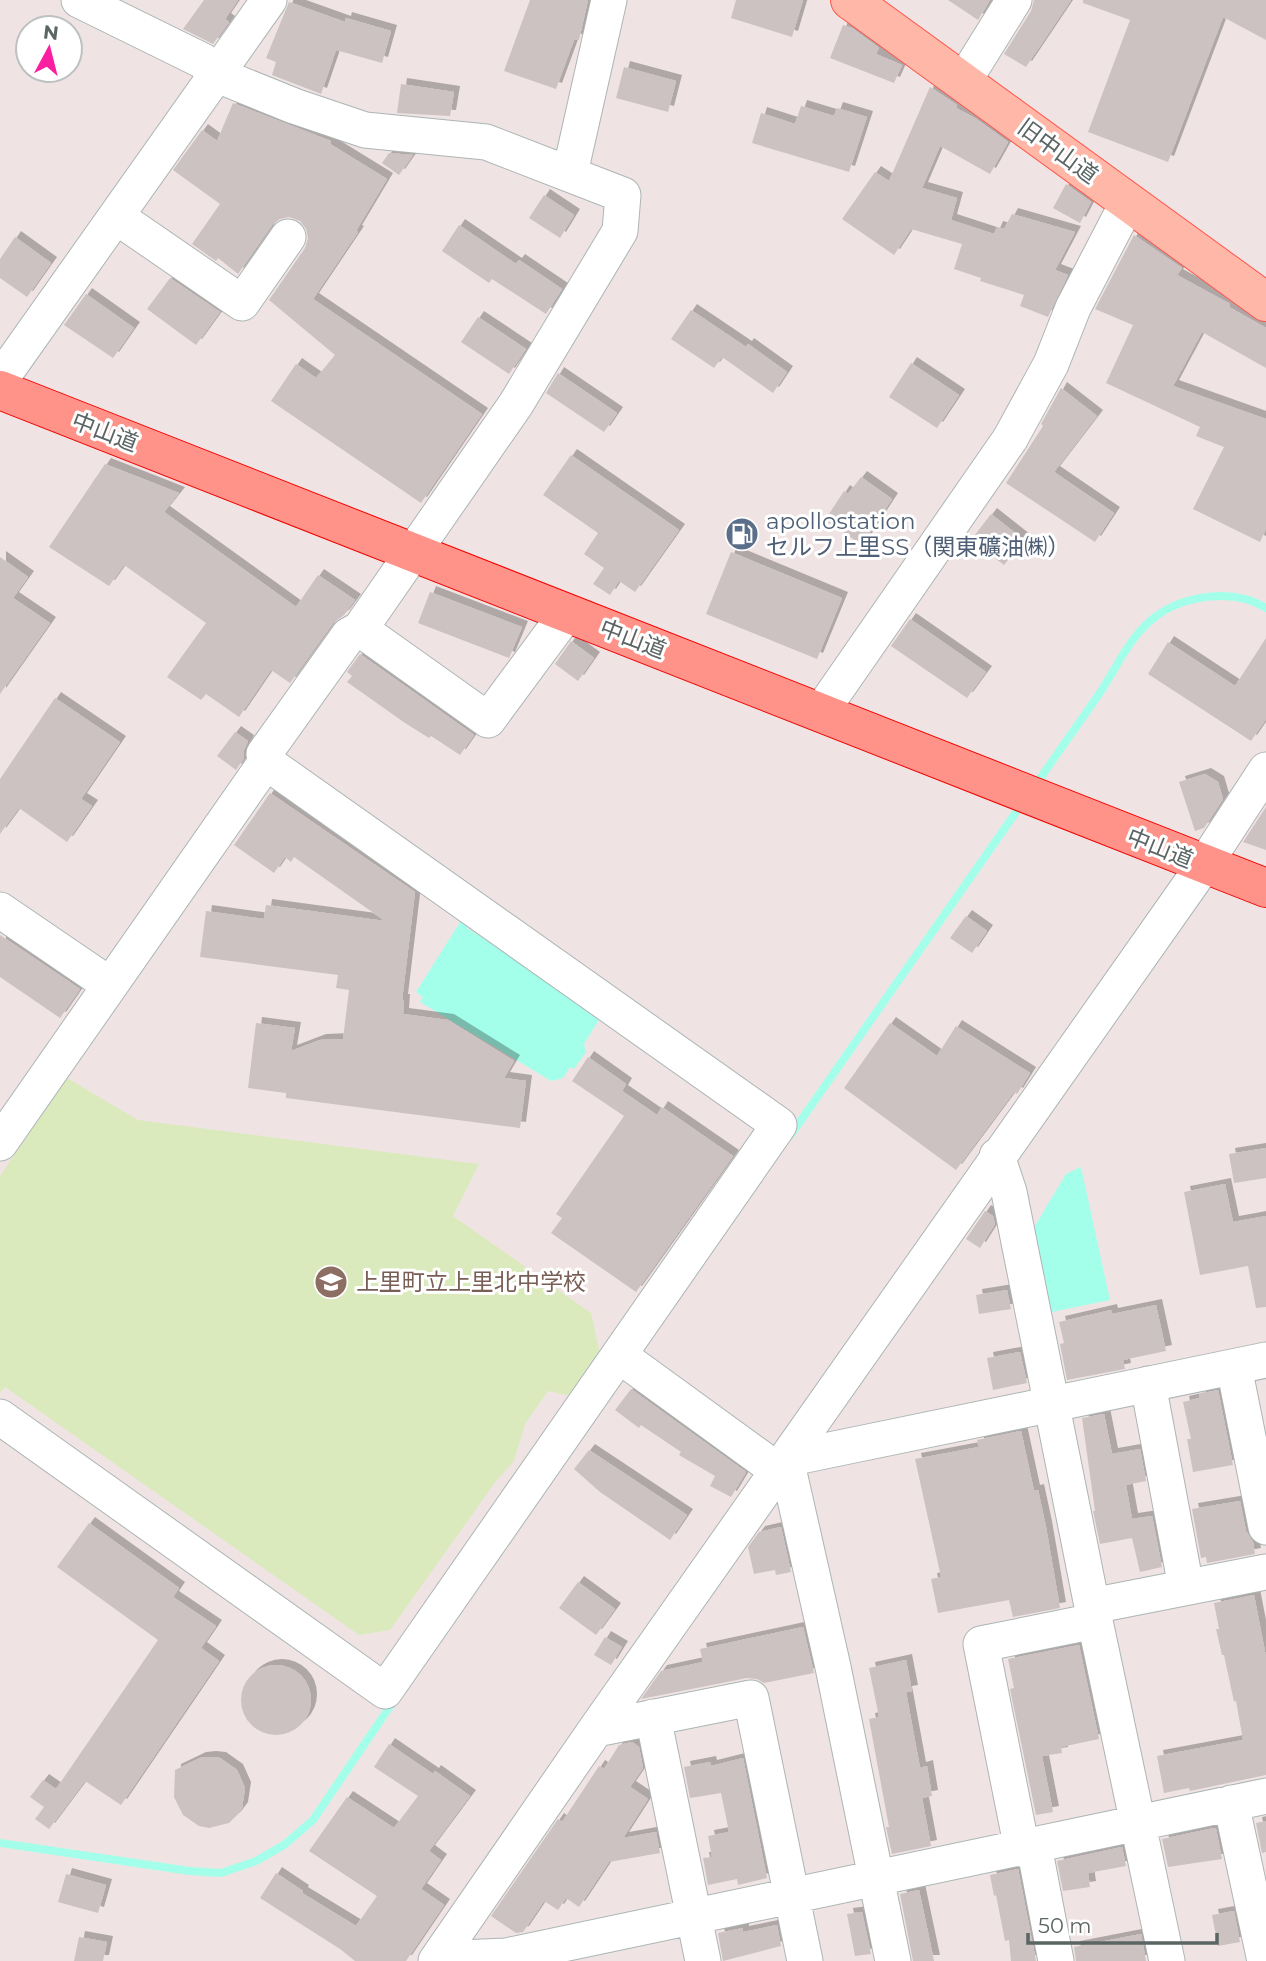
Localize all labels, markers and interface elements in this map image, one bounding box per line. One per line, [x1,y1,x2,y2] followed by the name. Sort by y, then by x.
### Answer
[14,14,84,84] north arrow
[42,20,60,45] text: N
[1013,113,1103,189] street label: 旧中山道
[68,407,142,457] street label: 中山道
[766,507,1070,561] place label: apollostation セルフ上里SS（関東礦油㈱）
[723,515,761,553] fuel station icon: apollostation セルフ上里SS（関東礦油㈱）
[596,614,670,664] street label: 中山道
[1123,822,1197,874] street label: 中山道
[312,1263,350,1301] school or university icon: 上里町立上里北中学校
[356,1268,586,1296] place label: 上里町立上里北中学校
[1028,1902,1217,1946] scale bar
[1038,1913,1092,1938] text: 50 m

